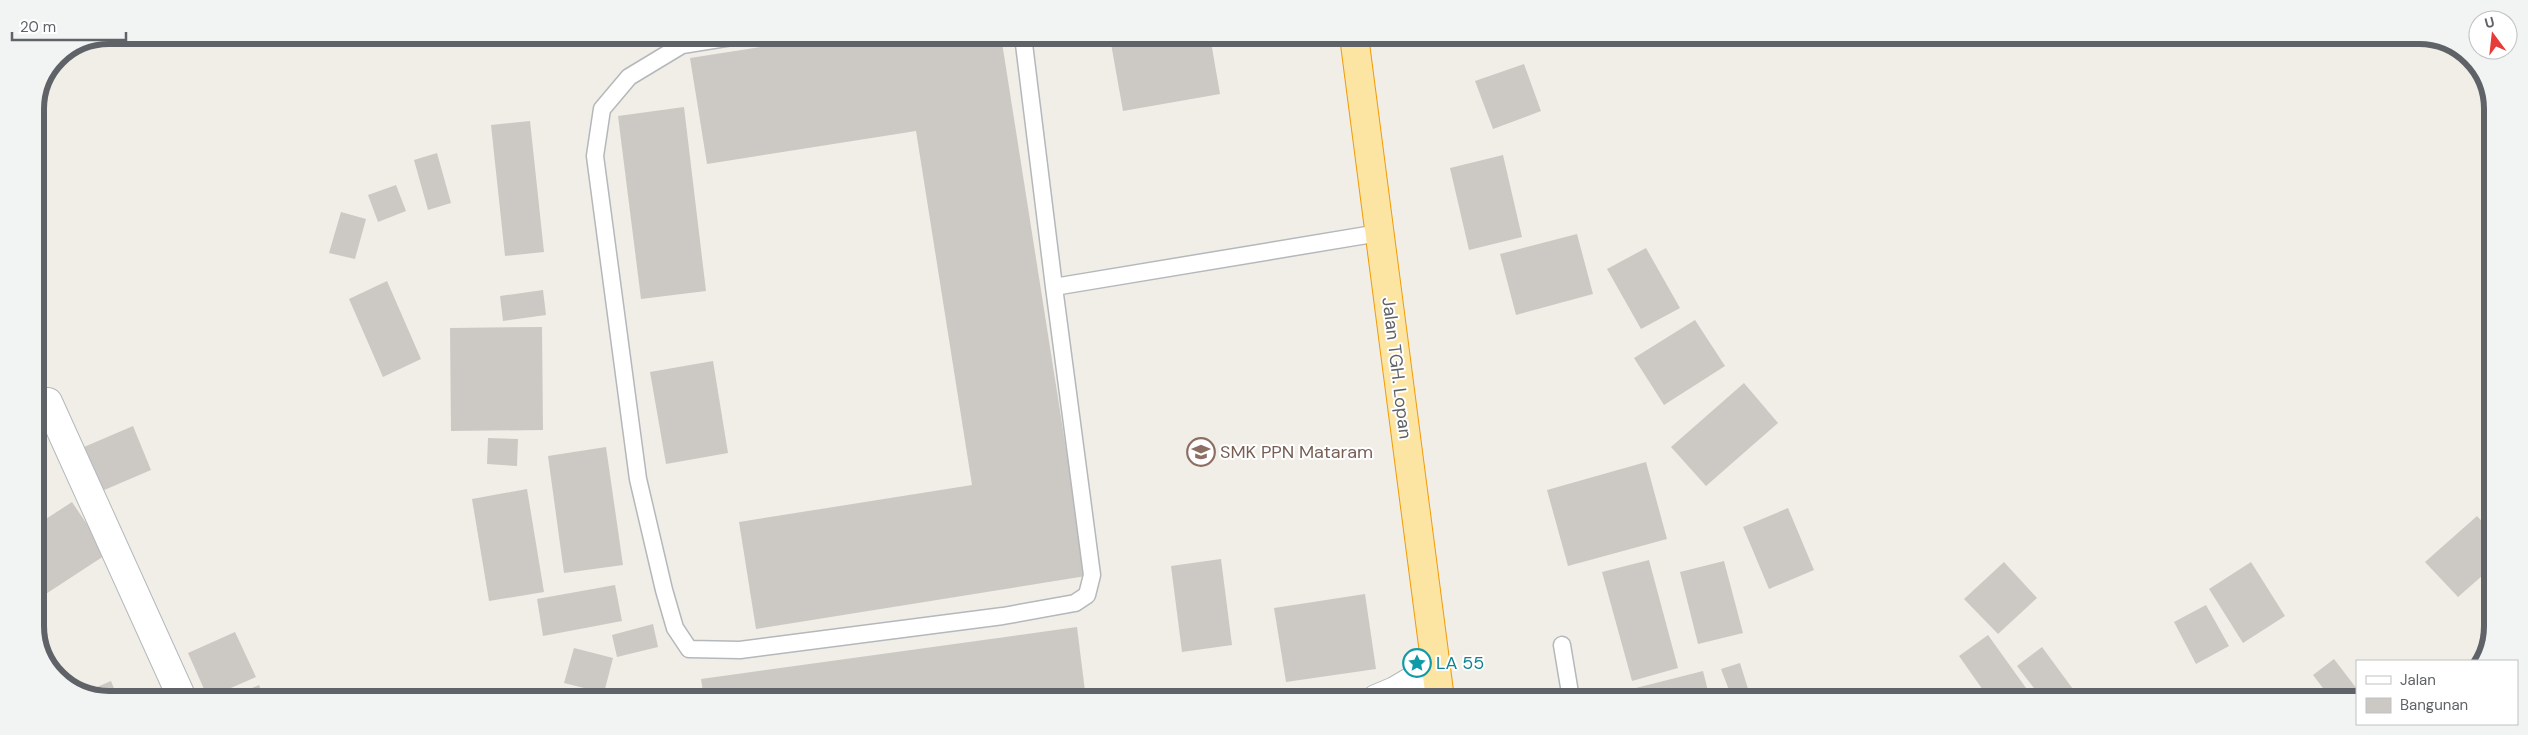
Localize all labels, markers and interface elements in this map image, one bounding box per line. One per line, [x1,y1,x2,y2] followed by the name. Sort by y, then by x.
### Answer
[12,10,126,42] scale bar
[2468,10,2518,60] north arrow
[2483,13,2497,32] text: U
[20,17,56,37] text: 20 m
[1376,296,1418,440] street label: Jalan TGH. Lopan
[1186,437,1216,467] school or university icon: SMK PPN Mataram
[1220,440,1373,464] place label: SMK PPN Mataram
[1402,648,1432,678] place icon: LA 55
[1436,651,1484,675] place label: LA 55
[2356,660,2518,725] legend
[2400,670,2436,690] text: Jalan
[2400,695,2468,715] text: Bangunan

